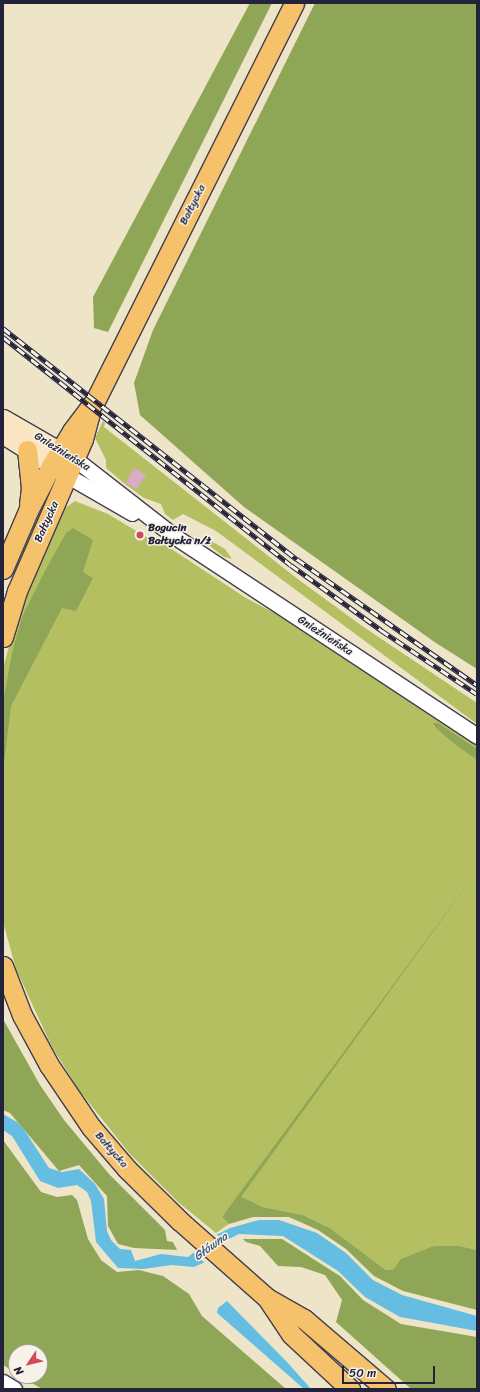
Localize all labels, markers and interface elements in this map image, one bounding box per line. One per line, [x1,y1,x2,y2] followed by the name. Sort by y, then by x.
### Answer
[177,183,209,227] street label: Bałtycka
[32,430,92,474] street label: Gnieźnieńska
[32,499,62,545] street label: Bałtycka
[148,522,211,548] place label: Bogucin Bałtycka n/ż
[135,530,145,540] marker: Bogucin Bałtycka n/ż
[295,613,355,659] street label: Gnieźnieńska
[92,1129,130,1171] street label: Bałtycka
[191,1230,231,1264] water label: Główna
[8,1344,48,1384] north arrow
[344,1358,437,1384] scale bar
[9,1362,29,1379] text: N
[349,1362,376,1384] text: 50 m

